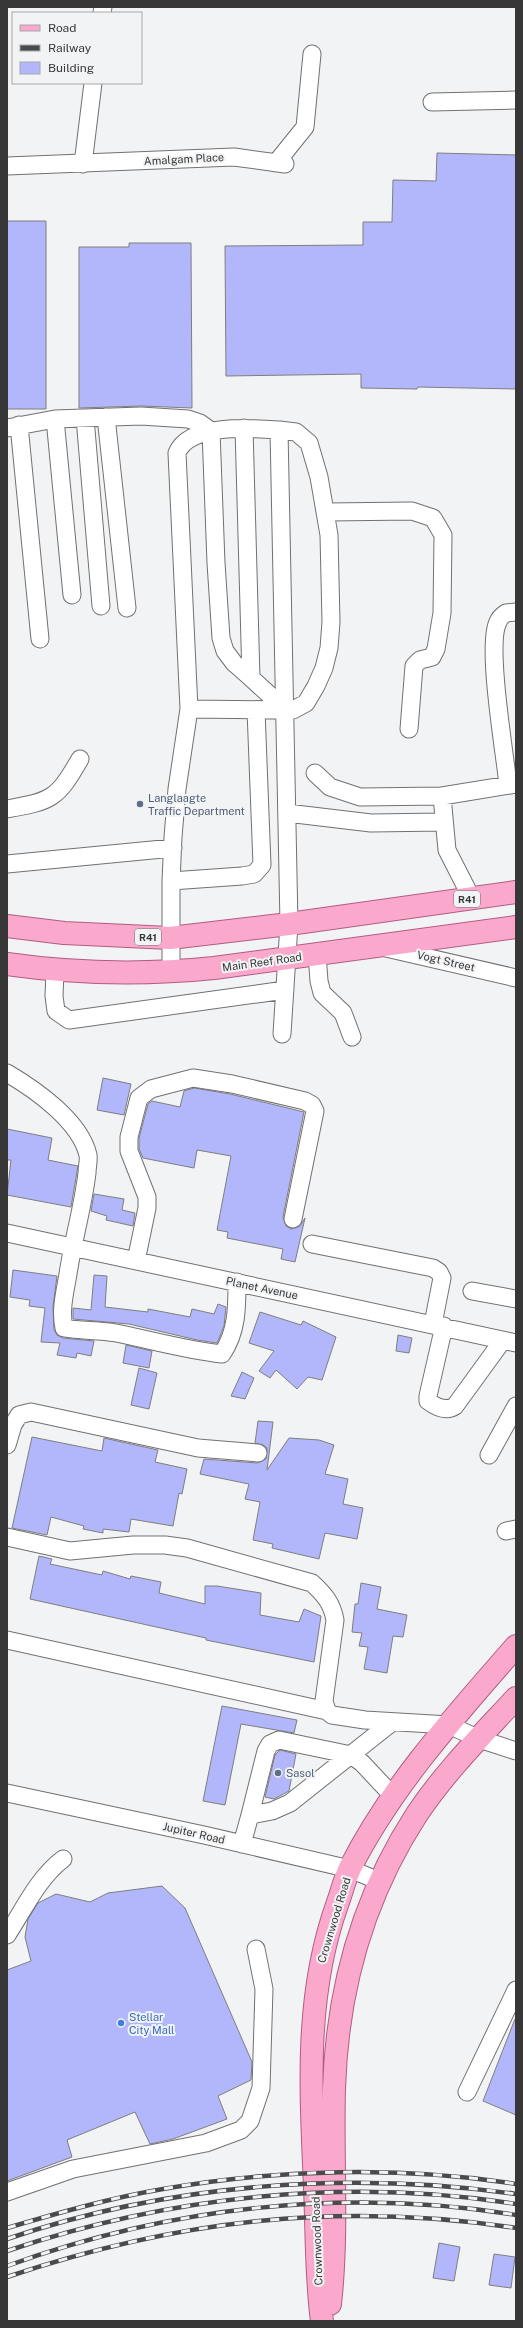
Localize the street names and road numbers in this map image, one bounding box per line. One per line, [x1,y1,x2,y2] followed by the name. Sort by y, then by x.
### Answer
[144,151,224,167] street label: Amalgam Place
[454,891,480,907] road number: R41
[135,929,161,945] road number: R41
[416,949,476,973] street label: Vogt Street
[221,950,303,974] street label: Main Reef Road
[225,1274,299,1302] street label: Planet Avenue
[162,1820,226,1846] street label: Jupiter Road
[315,1876,353,1964] street label: Crownwood Road
[309,2196,325,2286] street label: Crownwood Road

